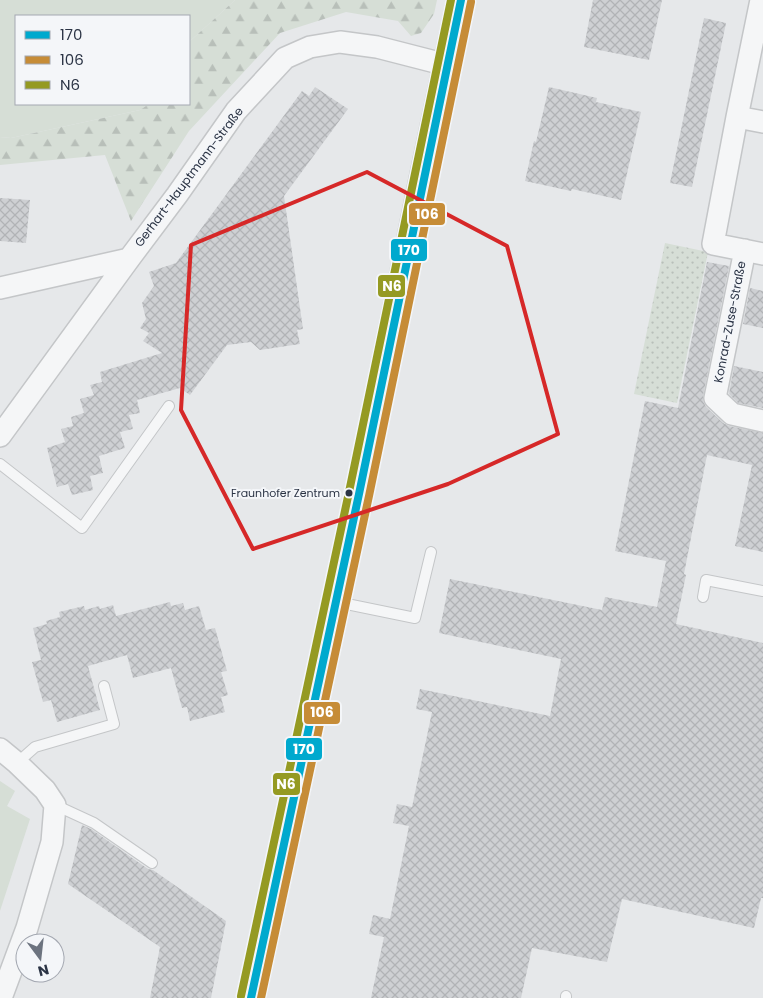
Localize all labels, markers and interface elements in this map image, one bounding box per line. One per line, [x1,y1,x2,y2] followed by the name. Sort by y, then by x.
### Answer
[15,15,190,105] legend
[60,24,82,45] text: 170
[60,49,84,70] text: 106
[60,74,80,95] text: N6
[130,103,247,250] street label: Gerhart-Hauptmann-Straße
[408,202,446,226] line badge: 106
[415,204,439,224] text: 106
[390,238,428,262] line badge: 170
[398,240,420,260] text: 170
[709,259,750,384] street label: Konrad-Zuse-Straße
[377,274,406,298] line badge: N6
[382,276,402,296] text: N6
[231,485,340,501] place label: Fraunhofer Zentrum
[344,488,354,498] marker: Fraunhofer Zentrum
[303,701,341,725] line badge: 106
[310,702,334,722] text: 106
[285,737,323,761] line badge: 170
[293,739,315,759] text: 170
[272,772,301,796] line badge: N6
[276,774,296,794] text: N6
[15,933,65,983] north arrow
[36,960,51,982] text: N

